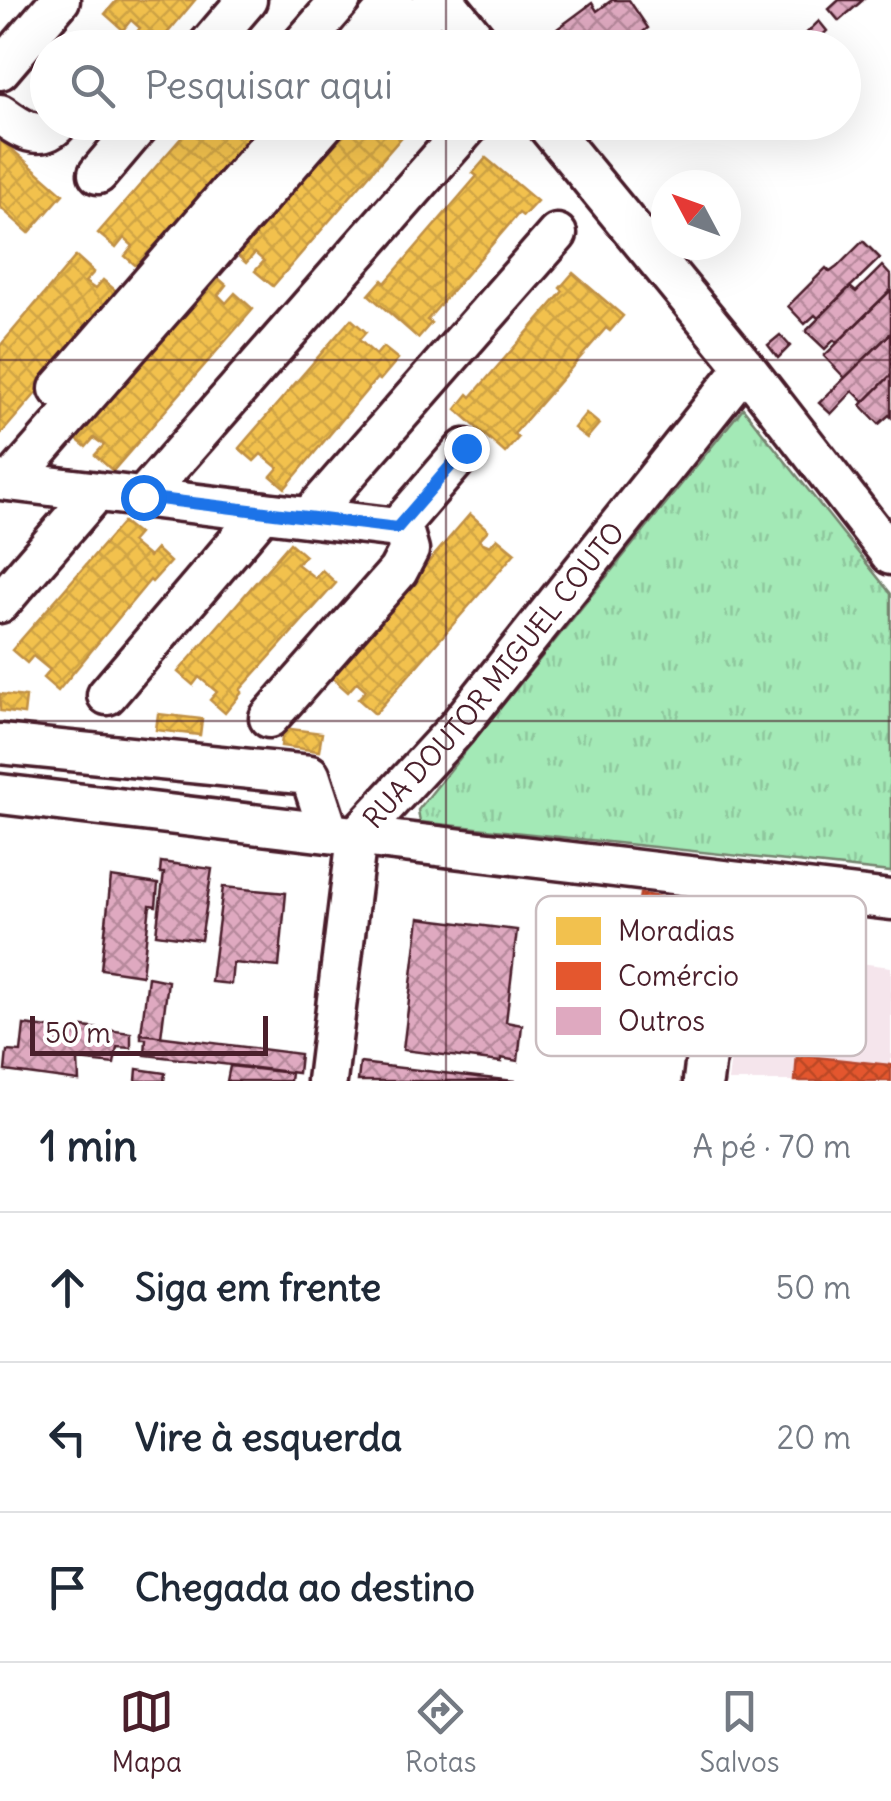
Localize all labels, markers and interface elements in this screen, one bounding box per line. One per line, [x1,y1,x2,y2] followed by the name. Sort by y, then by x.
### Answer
[30,30,861,140] search box
[65,58,120,113] icon: search
[145,62,393,109] text: Pesquisar aqui
[651,170,741,260] north arrow
[444,426,490,472] route end
[121,475,167,521] route start
[355,515,632,836] street label: RUA DOUTOR MIGUEL COUTO
[536,896,866,1056] legend
[618,913,735,949] text: Moradias
[618,958,739,994] text: Comércio
[618,1003,705,1039] text: Outros
[30,1011,268,1056] scale bar
[45,1015,111,1051] text: 50 m
[40,1120,137,1172] text: 1 min
[693,1126,851,1167] text: A pé · 70 m
[40,1260,95,1315] icon: ahead
[135,1264,381,1311] text: Siga em frente
[776,1267,851,1308] text: 50 m
[40,1410,95,1465] icon: left
[135,1414,402,1461] text: Vire à esquerda
[777,1417,851,1458] text: 20 m
[40,1560,95,1615] icon: arrive
[135,1564,475,1611] text: Chegada ao destino
[112,1684,182,1780] tab: Mapa
[405,1684,476,1780] tab: Rotas
[700,1684,779,1780] tab: Salvos

